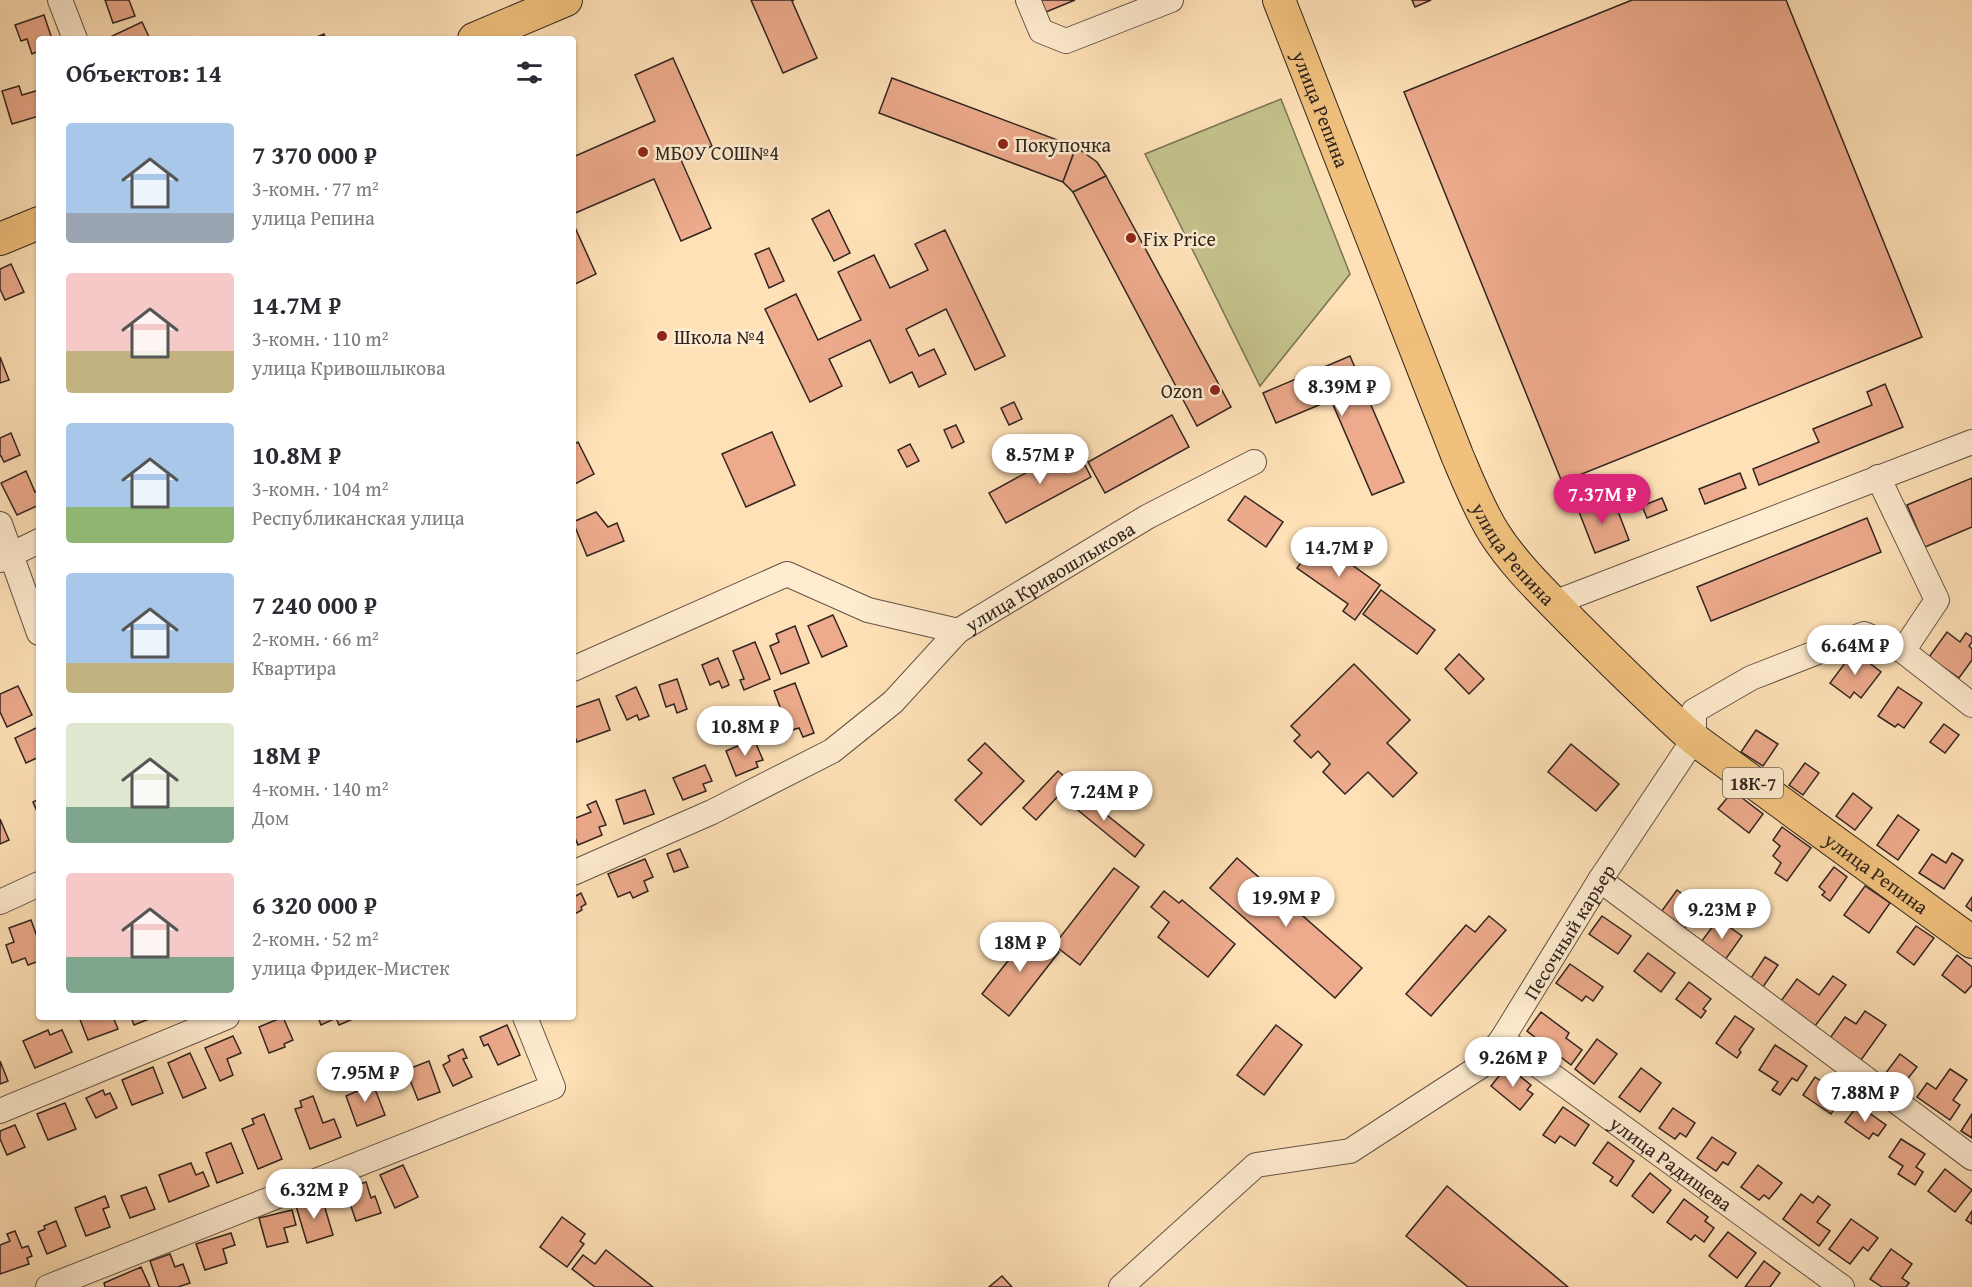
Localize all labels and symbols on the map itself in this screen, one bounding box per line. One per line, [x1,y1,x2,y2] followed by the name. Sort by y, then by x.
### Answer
[1285,46,1358,172] street label: улица Репина
[1015,130,1111,159] place label: Покупочка
[996,137,1010,151] marker: Покупочка
[655,138,779,167] place label: МБОУ СОШ№4
[636,145,650,159] marker: МБОУ СОШ№4
[1143,224,1216,253] place label: Fix Price
[1124,231,1138,245] marker: Fix Price
[674,322,765,351] place label: Школа №4
[655,329,669,343] marker: Школа №4
[1287,366,1397,417] pin: 8.39M ₽
[1161,376,1203,405] place label: Ozon
[1208,383,1222,397] marker: Ozon
[985,434,1095,485] pin: 8.57M ₽
[1547,474,1657,525] pin: 7.37M ₽
[1465,496,1562,612] street label: улица Репина
[958,513,1140,639] street label: улица Кривошлыкова
[1284,527,1394,578] pin: 14.7M ₽
[1800,625,1910,676] pin: 6.64M ₽
[690,706,800,757] pin: 10.8M ₽
[1723,768,1783,798] road number: 18К-7
[1049,771,1159,822] pin: 7.24M ₽
[1818,824,1935,921] street label: улица Репина
[1516,858,1622,1005] street label: Песочный карьер
[1231,877,1341,928] pin: 19.9M ₽
[1667,889,1777,940] pin: 9.23M ₽
[978,922,1062,973] pin: 18M ₽
[1458,1037,1568,1088] pin: 9.26M ₽
[310,1052,420,1103] pin: 7.95M ₽
[1810,1072,1920,1123] pin: 7.88M ₽
[1603,1108,1739,1218] street label: улица Радищева
[259,1169,369,1220] pin: 6.32M ₽

